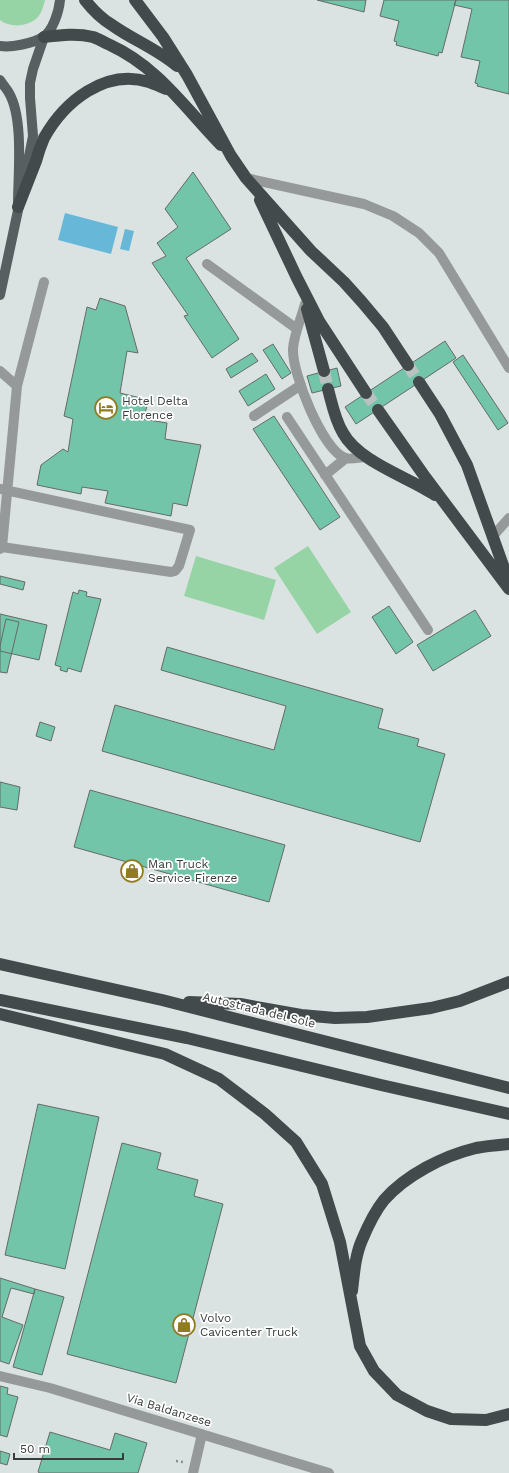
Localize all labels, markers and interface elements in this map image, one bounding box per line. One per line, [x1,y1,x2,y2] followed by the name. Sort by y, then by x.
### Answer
[122,394,188,422] place label: Hotel Delta Florence
[93,395,119,421] hotel icon: Hotel Delta Florence
[148,857,238,885] place label: Man Truck Service Firenze
[119,858,145,884] shop icon: Man Truck Service Firenze
[201,989,317,1031] street label: Autostrada del Sole
[200,1311,298,1339] place label: Volvo Cavicenter Truck
[171,1312,197,1338] shop icon: Volvo Cavicenter Truck
[125,1390,213,1430] street label: Via Baldanzese
[14,1435,123,1461] scale bar
[20,1442,50,1456] text: 50 m

